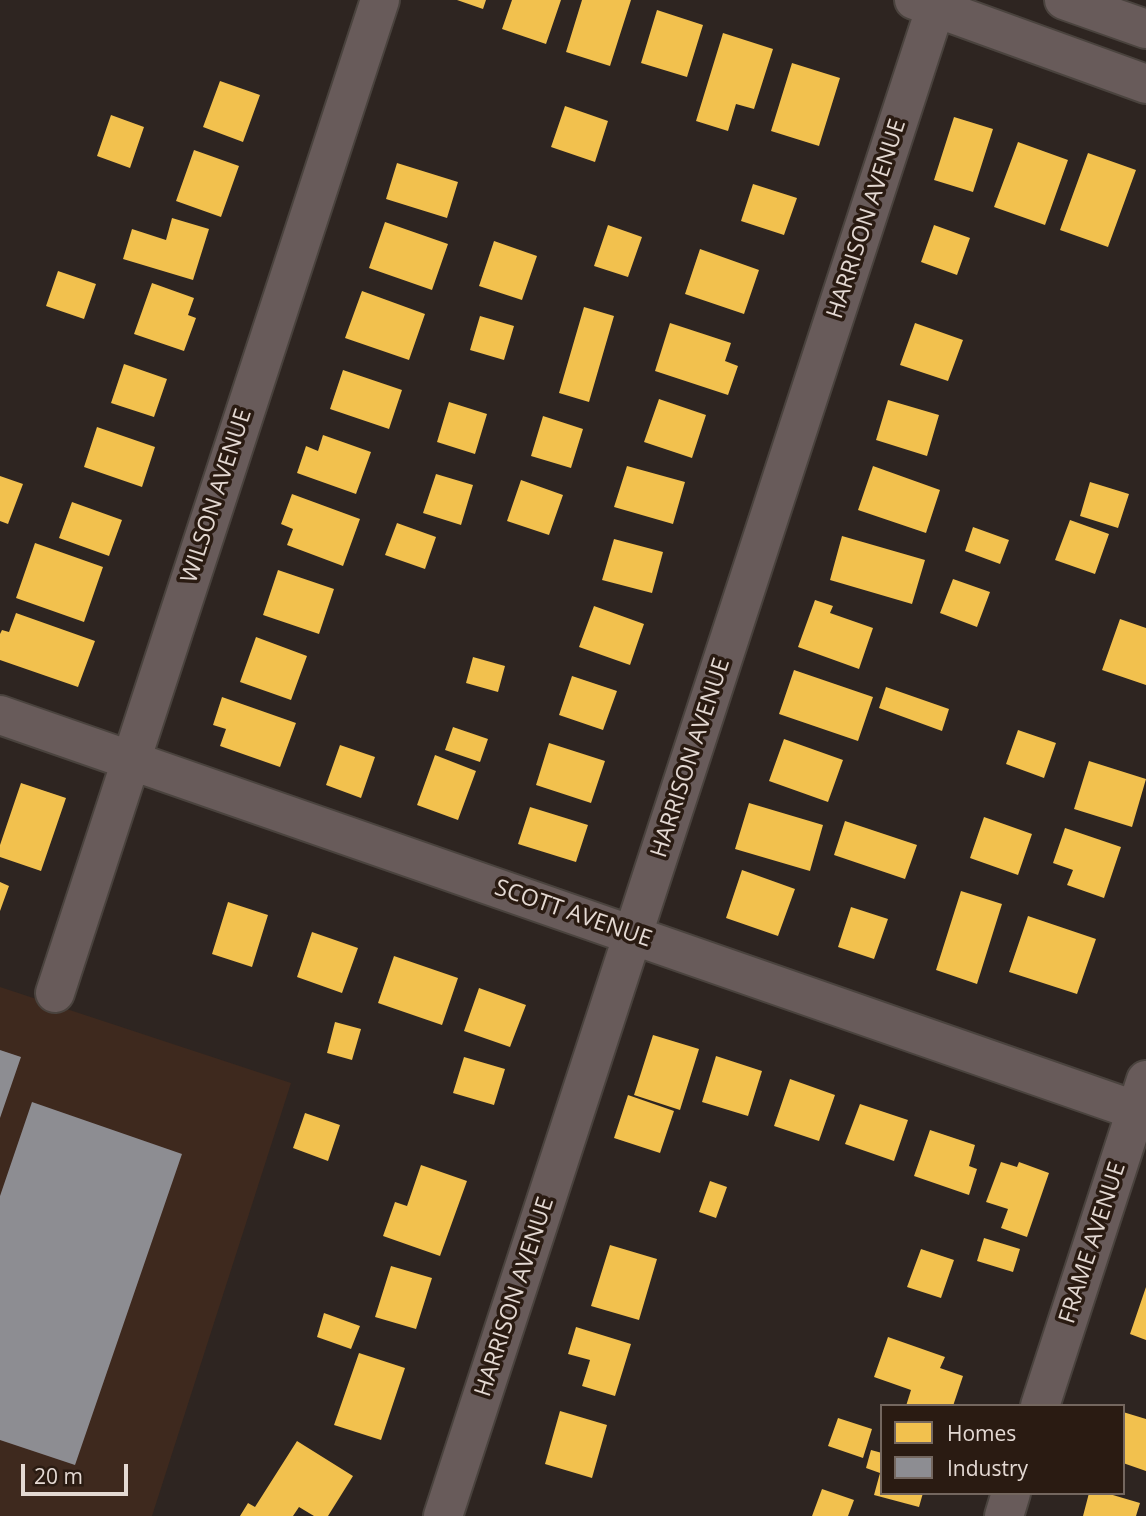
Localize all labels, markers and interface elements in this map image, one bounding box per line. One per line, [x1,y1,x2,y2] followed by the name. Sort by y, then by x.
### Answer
[822,116,912,322] street label: HARRISON AVENUE
[176,405,258,587] street label: WILSON AVENUE
[646,655,736,861] street label: HARRISON AVENUE
[491,874,655,954] street label: SCOTT AVENUE
[1054,1159,1132,1327] street label: FRAME AVENUE
[470,1194,560,1400] street label: HARRISON AVENUE
[880,1404,1125,1495] legend
[947,1419,1016,1447] text: Homes
[24,1450,131,1494] scale bar
[947,1454,1028,1482] text: Industry
[34,1462,83,1490] text: 20 m

